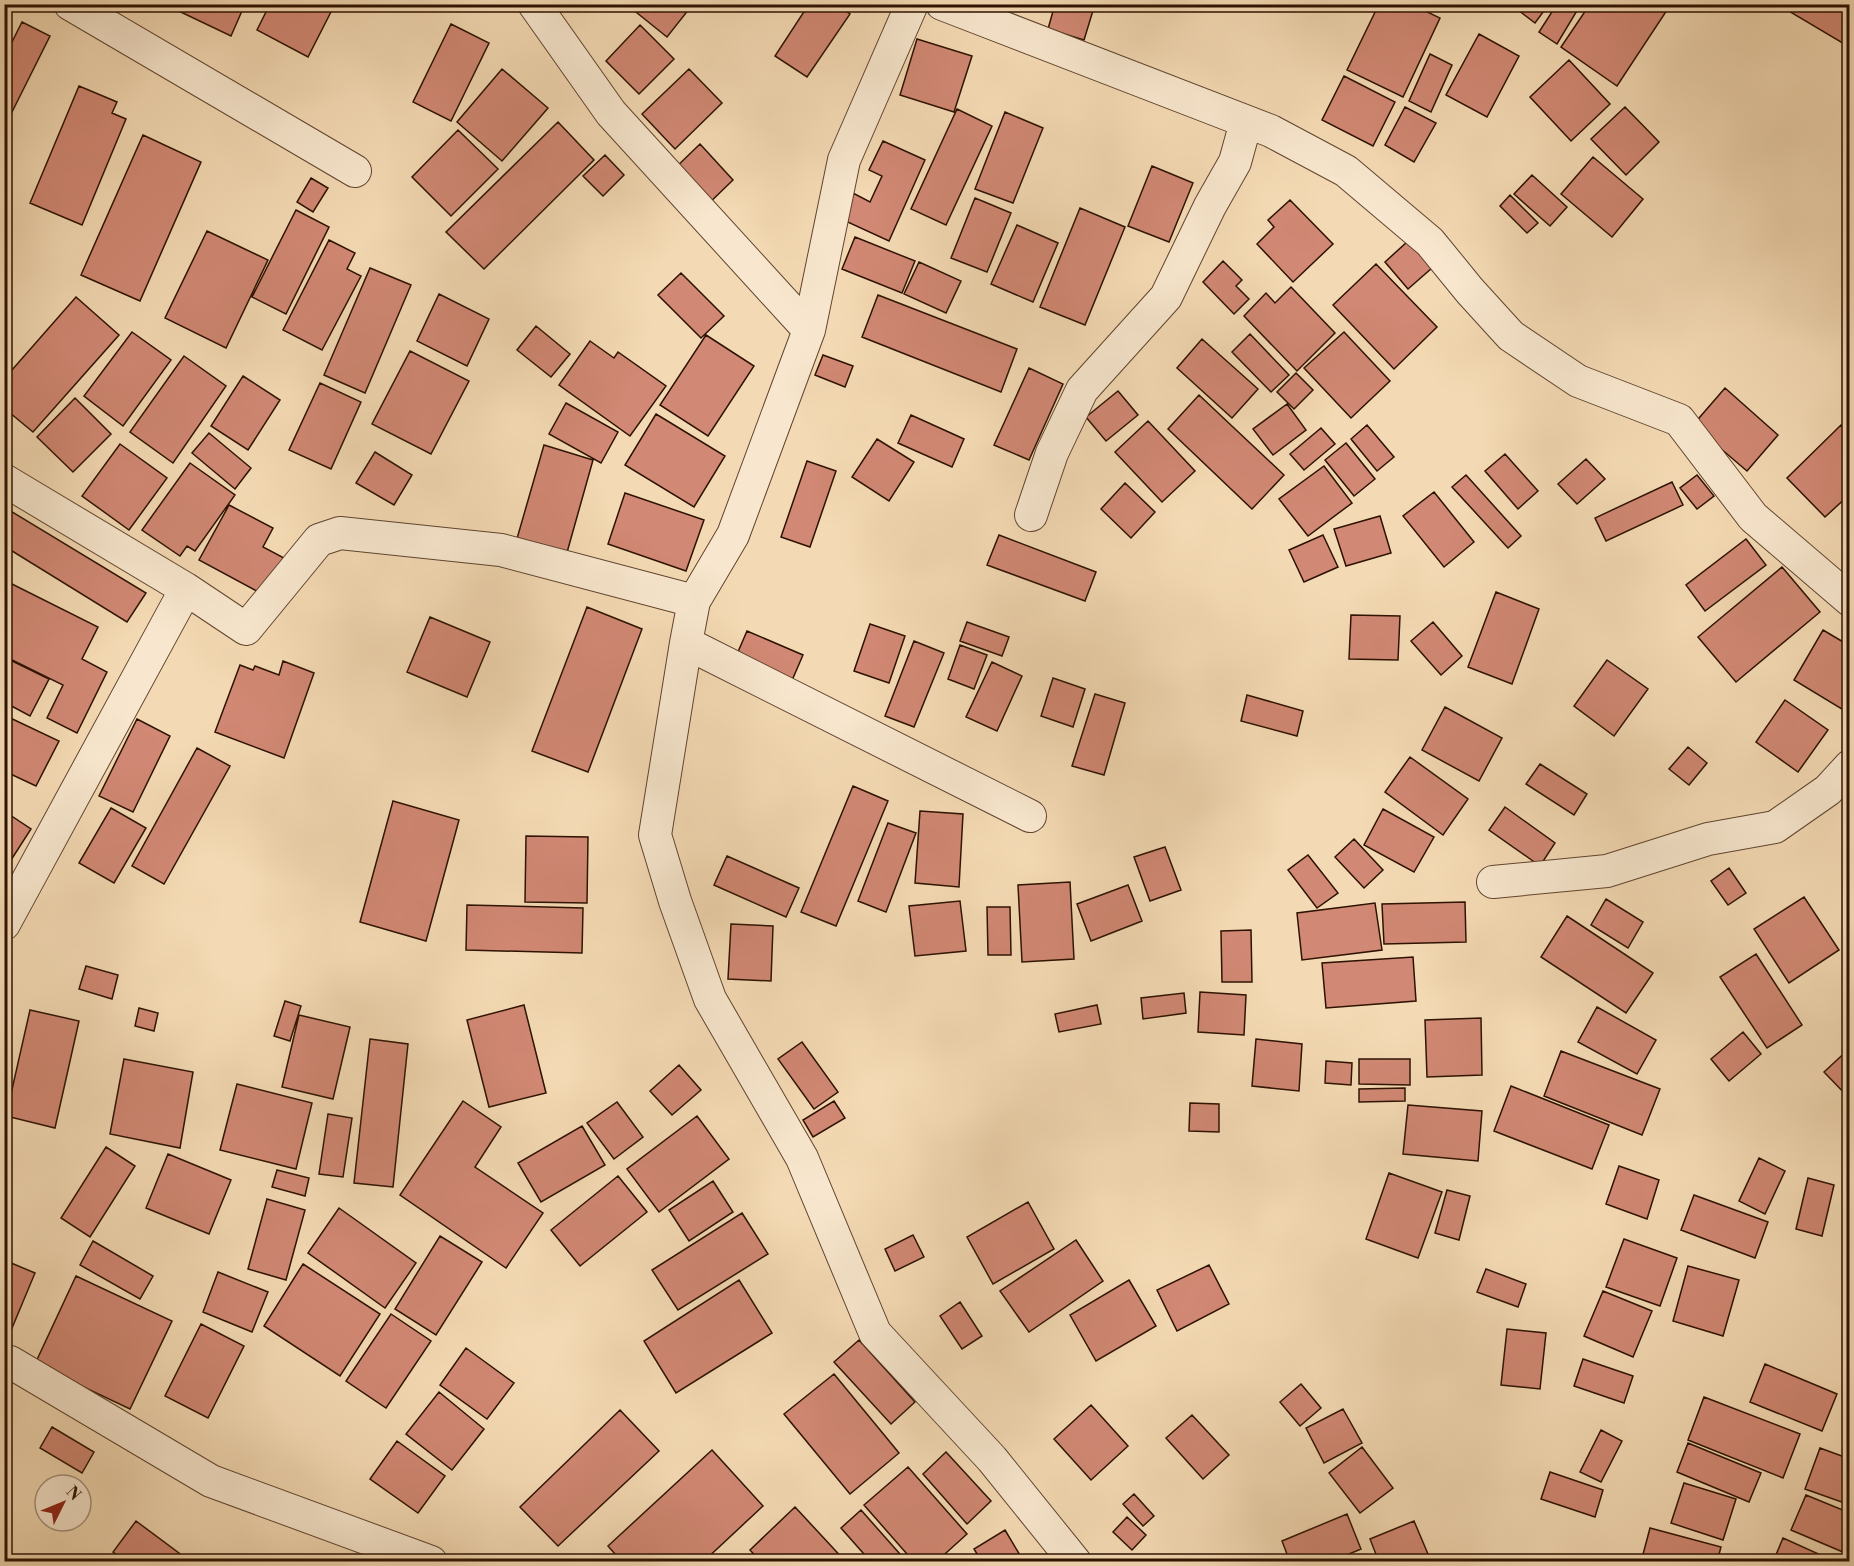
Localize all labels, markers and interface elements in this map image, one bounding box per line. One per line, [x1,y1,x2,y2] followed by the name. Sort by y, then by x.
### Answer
[33,1473,93,1533] north arrow
[62,1482,85,1505] text: N

